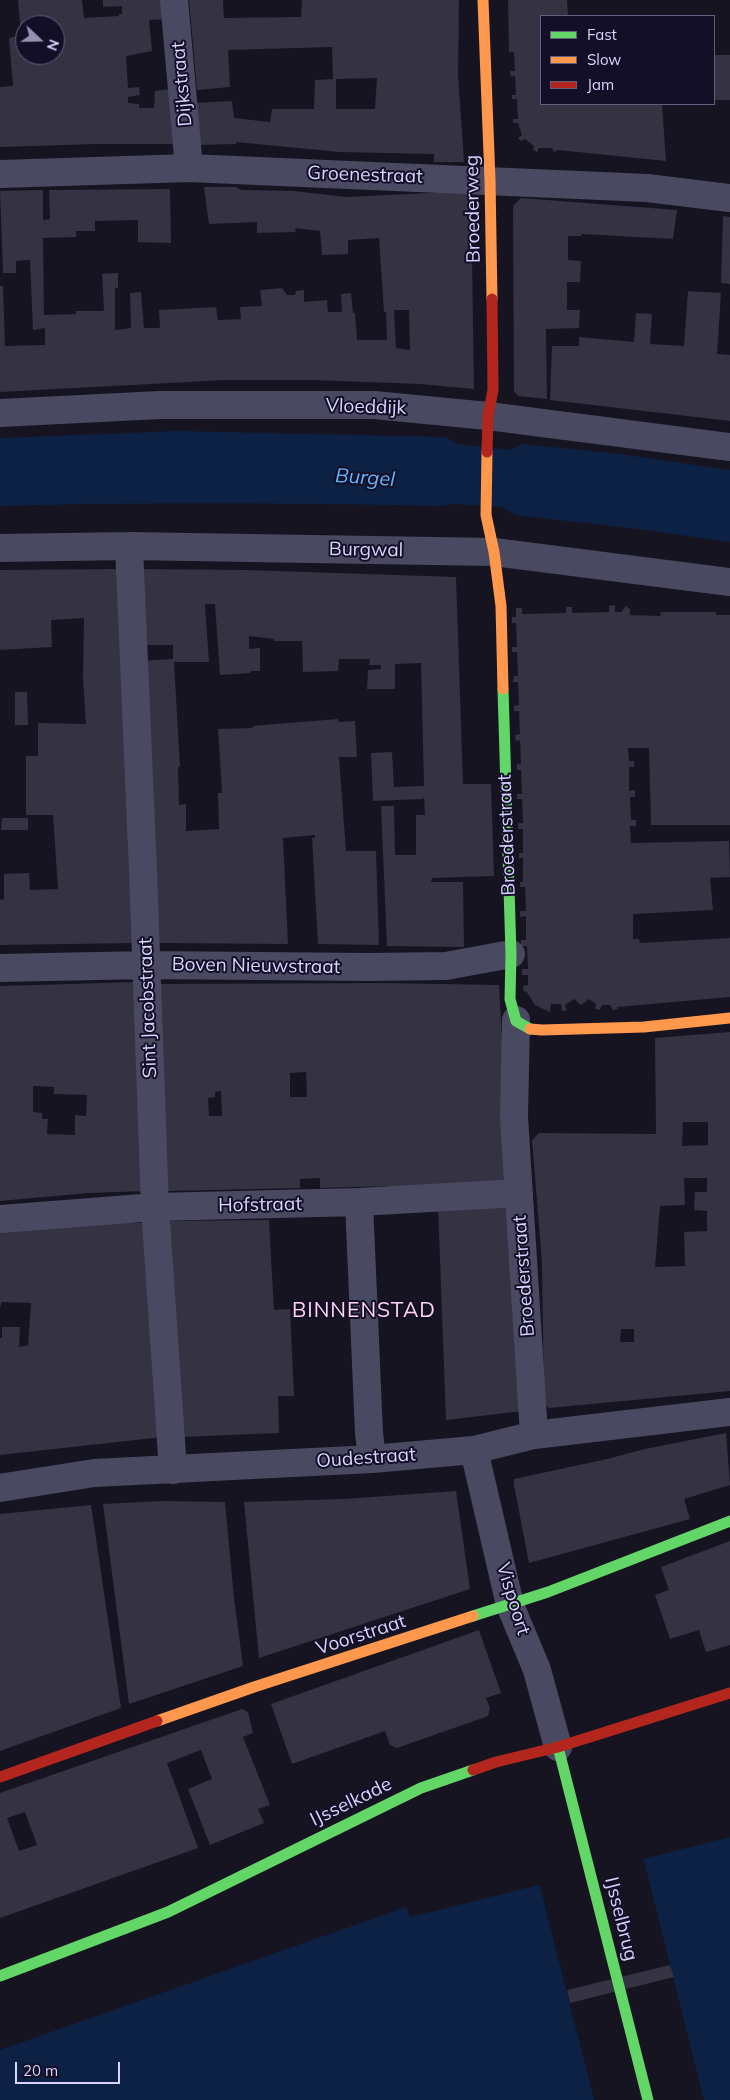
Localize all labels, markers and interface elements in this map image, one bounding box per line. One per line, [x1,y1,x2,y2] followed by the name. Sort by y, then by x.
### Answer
[15,15,65,65] north arrow
[540,15,715,105] legend
[587,25,617,44] text: Fast
[43,37,63,53] text: N
[167,41,197,127] street label: Dijkstraat
[587,50,621,69] text: Slow
[587,75,614,94] text: Jam
[461,155,485,263] street label: Broederweg
[307,162,423,188] street label: Groenestraat
[325,394,407,420] street label: Vloeddijk
[334,464,396,492] water label: Burgel
[329,538,403,562] street label: Burgwal
[493,774,521,896] street label: Broederstraat
[134,937,162,1079] street label: Sint Jacobstraat
[172,953,340,979] street label: Boven Nieuwstraat
[218,1193,302,1217] street label: Hofstraat
[508,1215,540,1337] street label: Broederstraat
[291,1298,437,1324] district label: BINNENSTAD
[316,1443,416,1473] street label: Oudestraat
[491,1560,535,1638] street label: Vispoort
[313,1610,409,1660] street label: Voorstraat
[307,1773,395,1831] street label: IJsselkade
[600,1875,642,1963] street label: IJsselbrug
[18,2052,122,2084] scale bar
[23,2061,58,2080] text: 20 m

